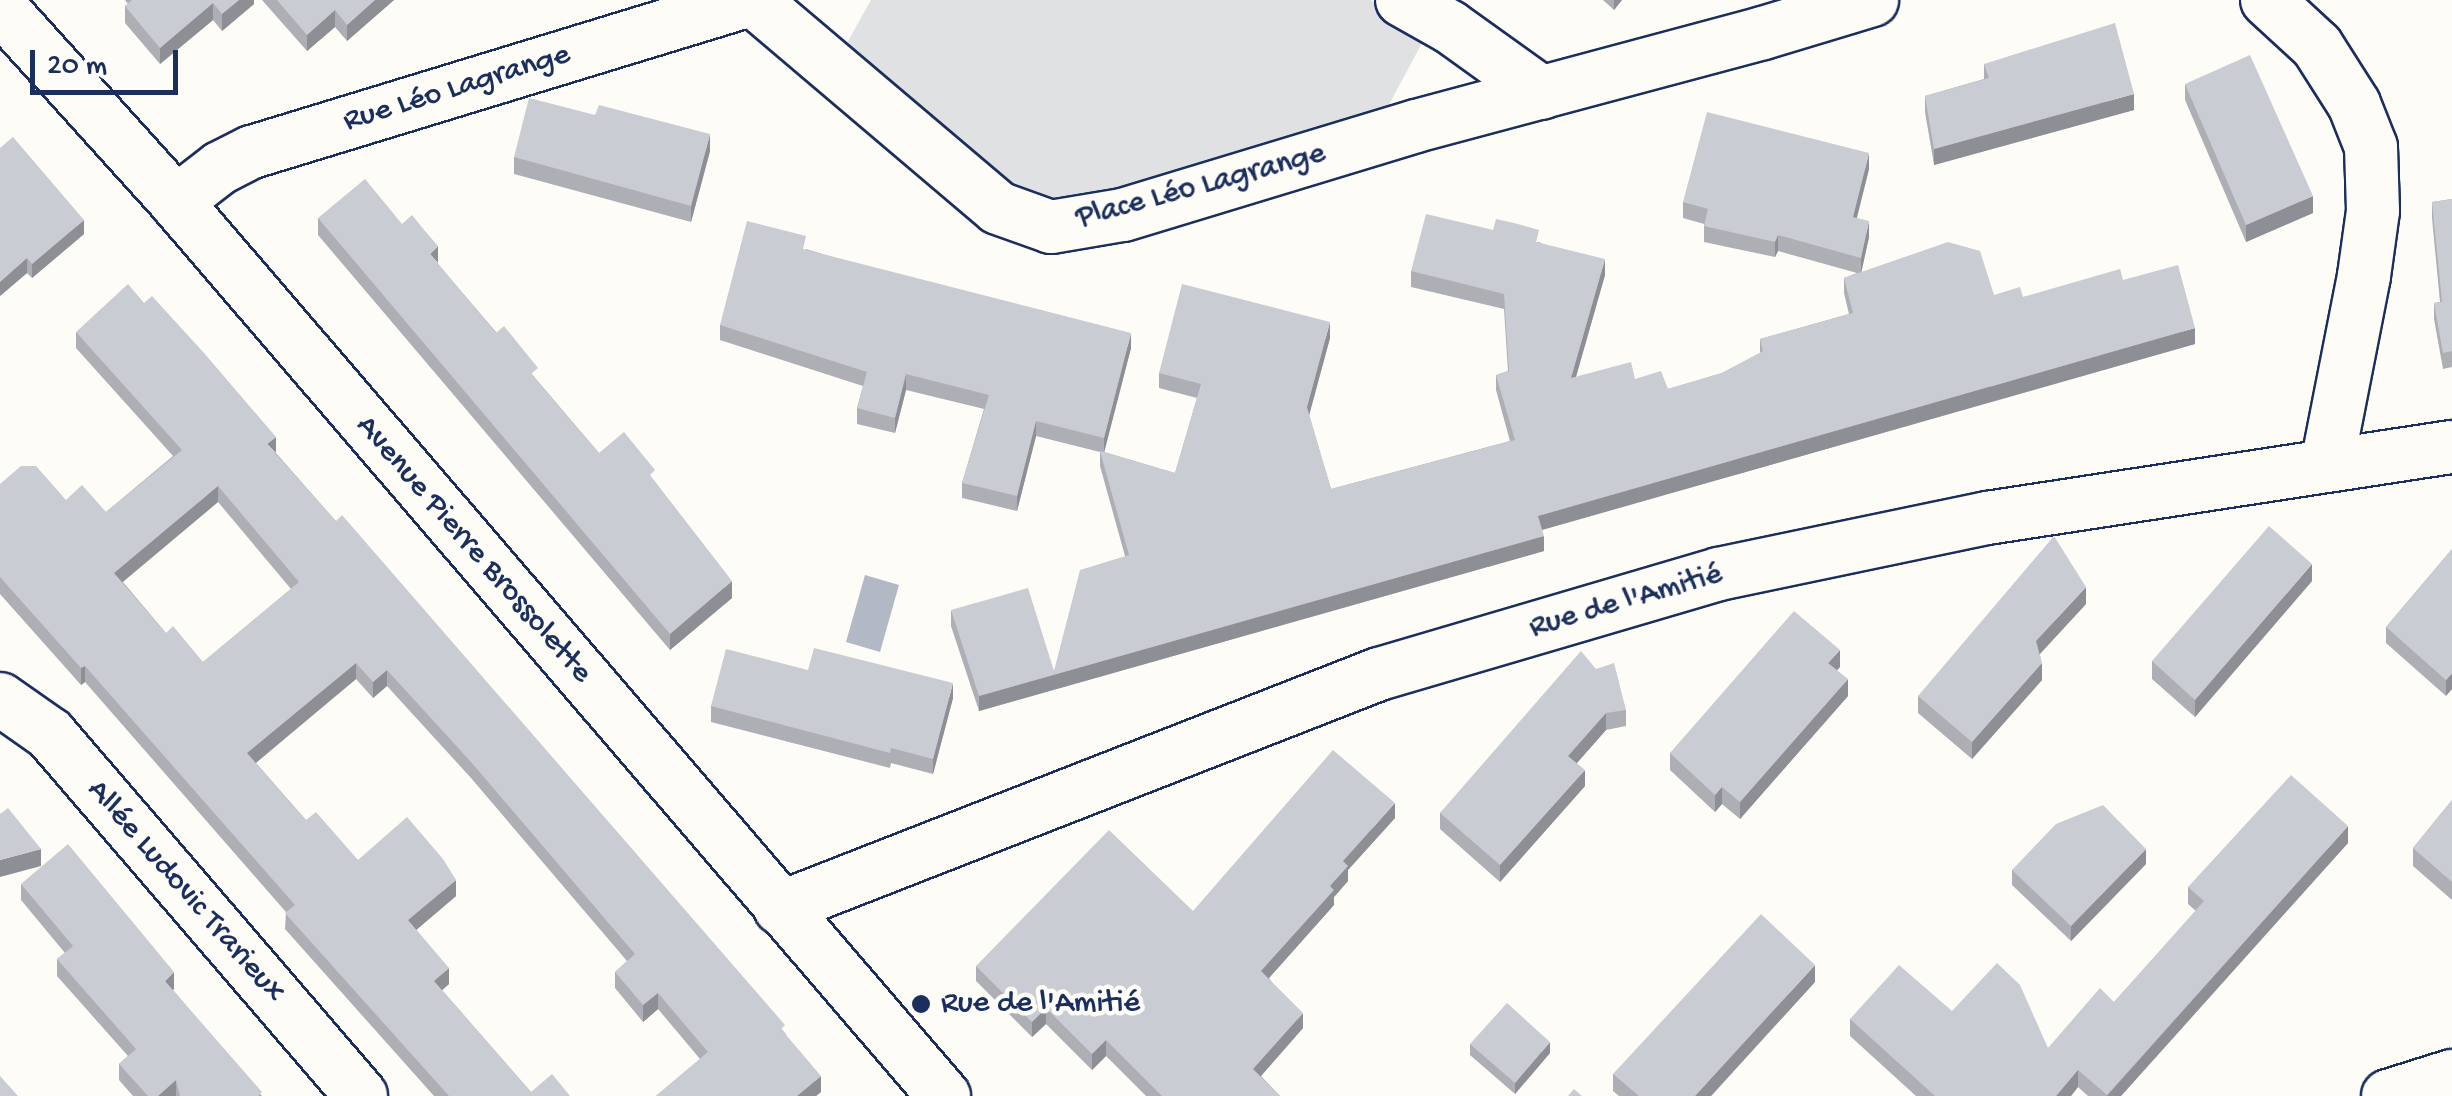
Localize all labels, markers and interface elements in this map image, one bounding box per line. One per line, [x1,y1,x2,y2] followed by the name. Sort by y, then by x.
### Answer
[35,30,182,92] scale bar
[339,36,575,142] street label: Rue Léo Lagrange
[47,50,107,85] text: 20 m
[1072,135,1330,239] street label: Place Léo Lagrange
[346,408,600,692] street label: Avenue Pierre Brossolette
[1525,556,1727,648] street label: Rue de l'Amitié
[78,773,292,1011] street label: Allée Ludovic Trarieux
[941,985,1140,1023] place label: Rue de l'Amitié
[910,993,932,1015] marker: Rue de l'Amitié

